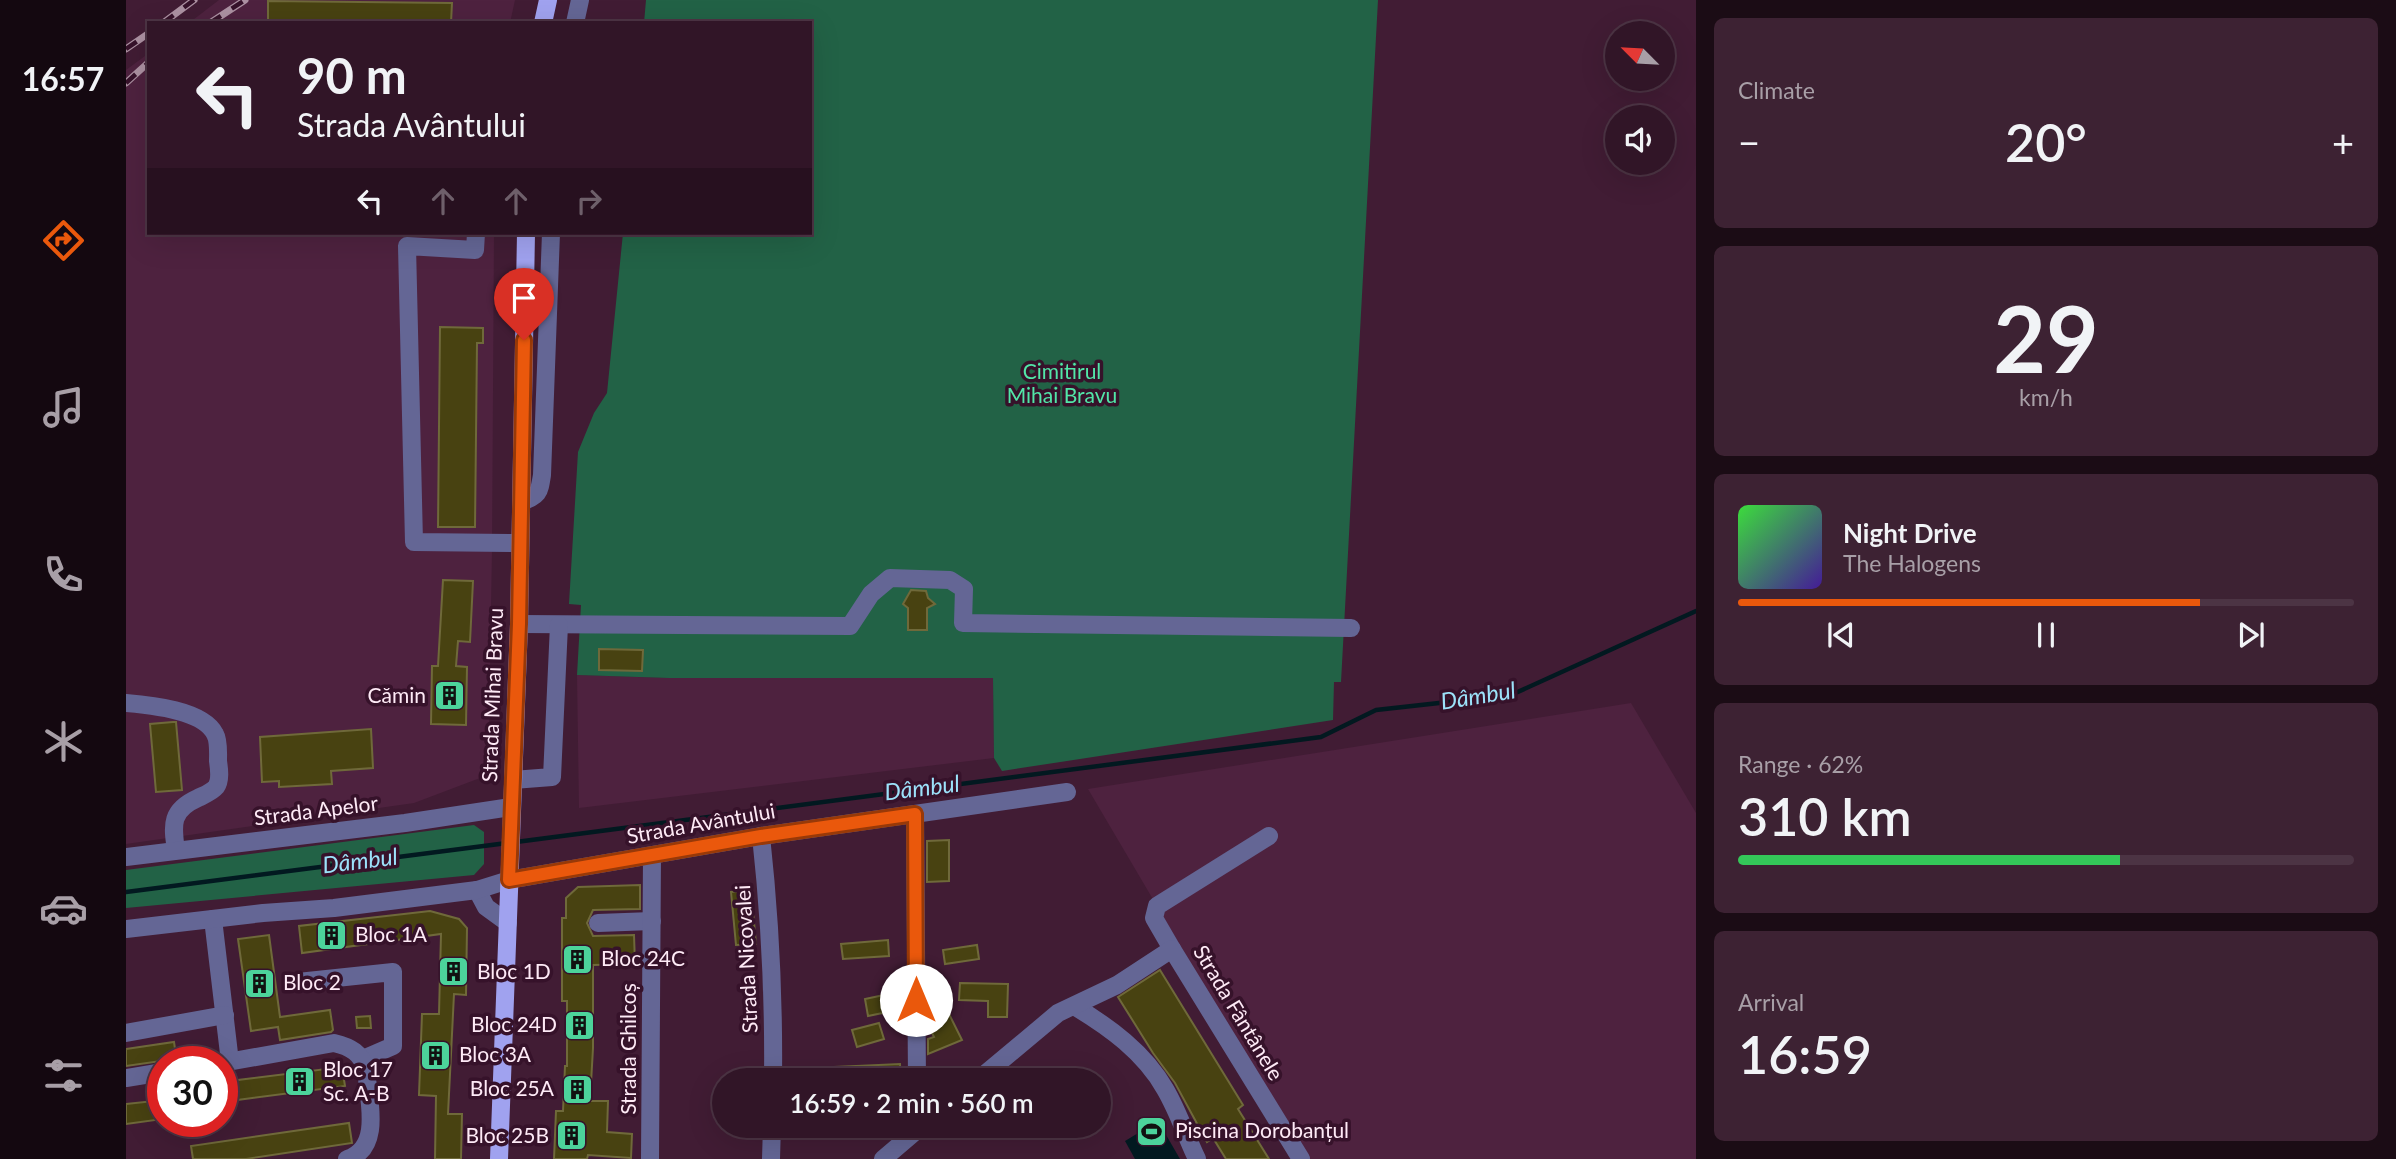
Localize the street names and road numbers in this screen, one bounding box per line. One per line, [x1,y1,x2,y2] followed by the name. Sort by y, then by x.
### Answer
[476,607,507,783] street label: Strada Mihai Bravu
[252,789,380,830] street label: Strada Apelor
[625,797,777,848] street label: Strada Avântului
[729,884,762,1034] street label: Strada Nicovalei
[1189,940,1289,1084] street label: Strada Fântânele
[615,983,640,1115] street label: Strada Ghilcoș

